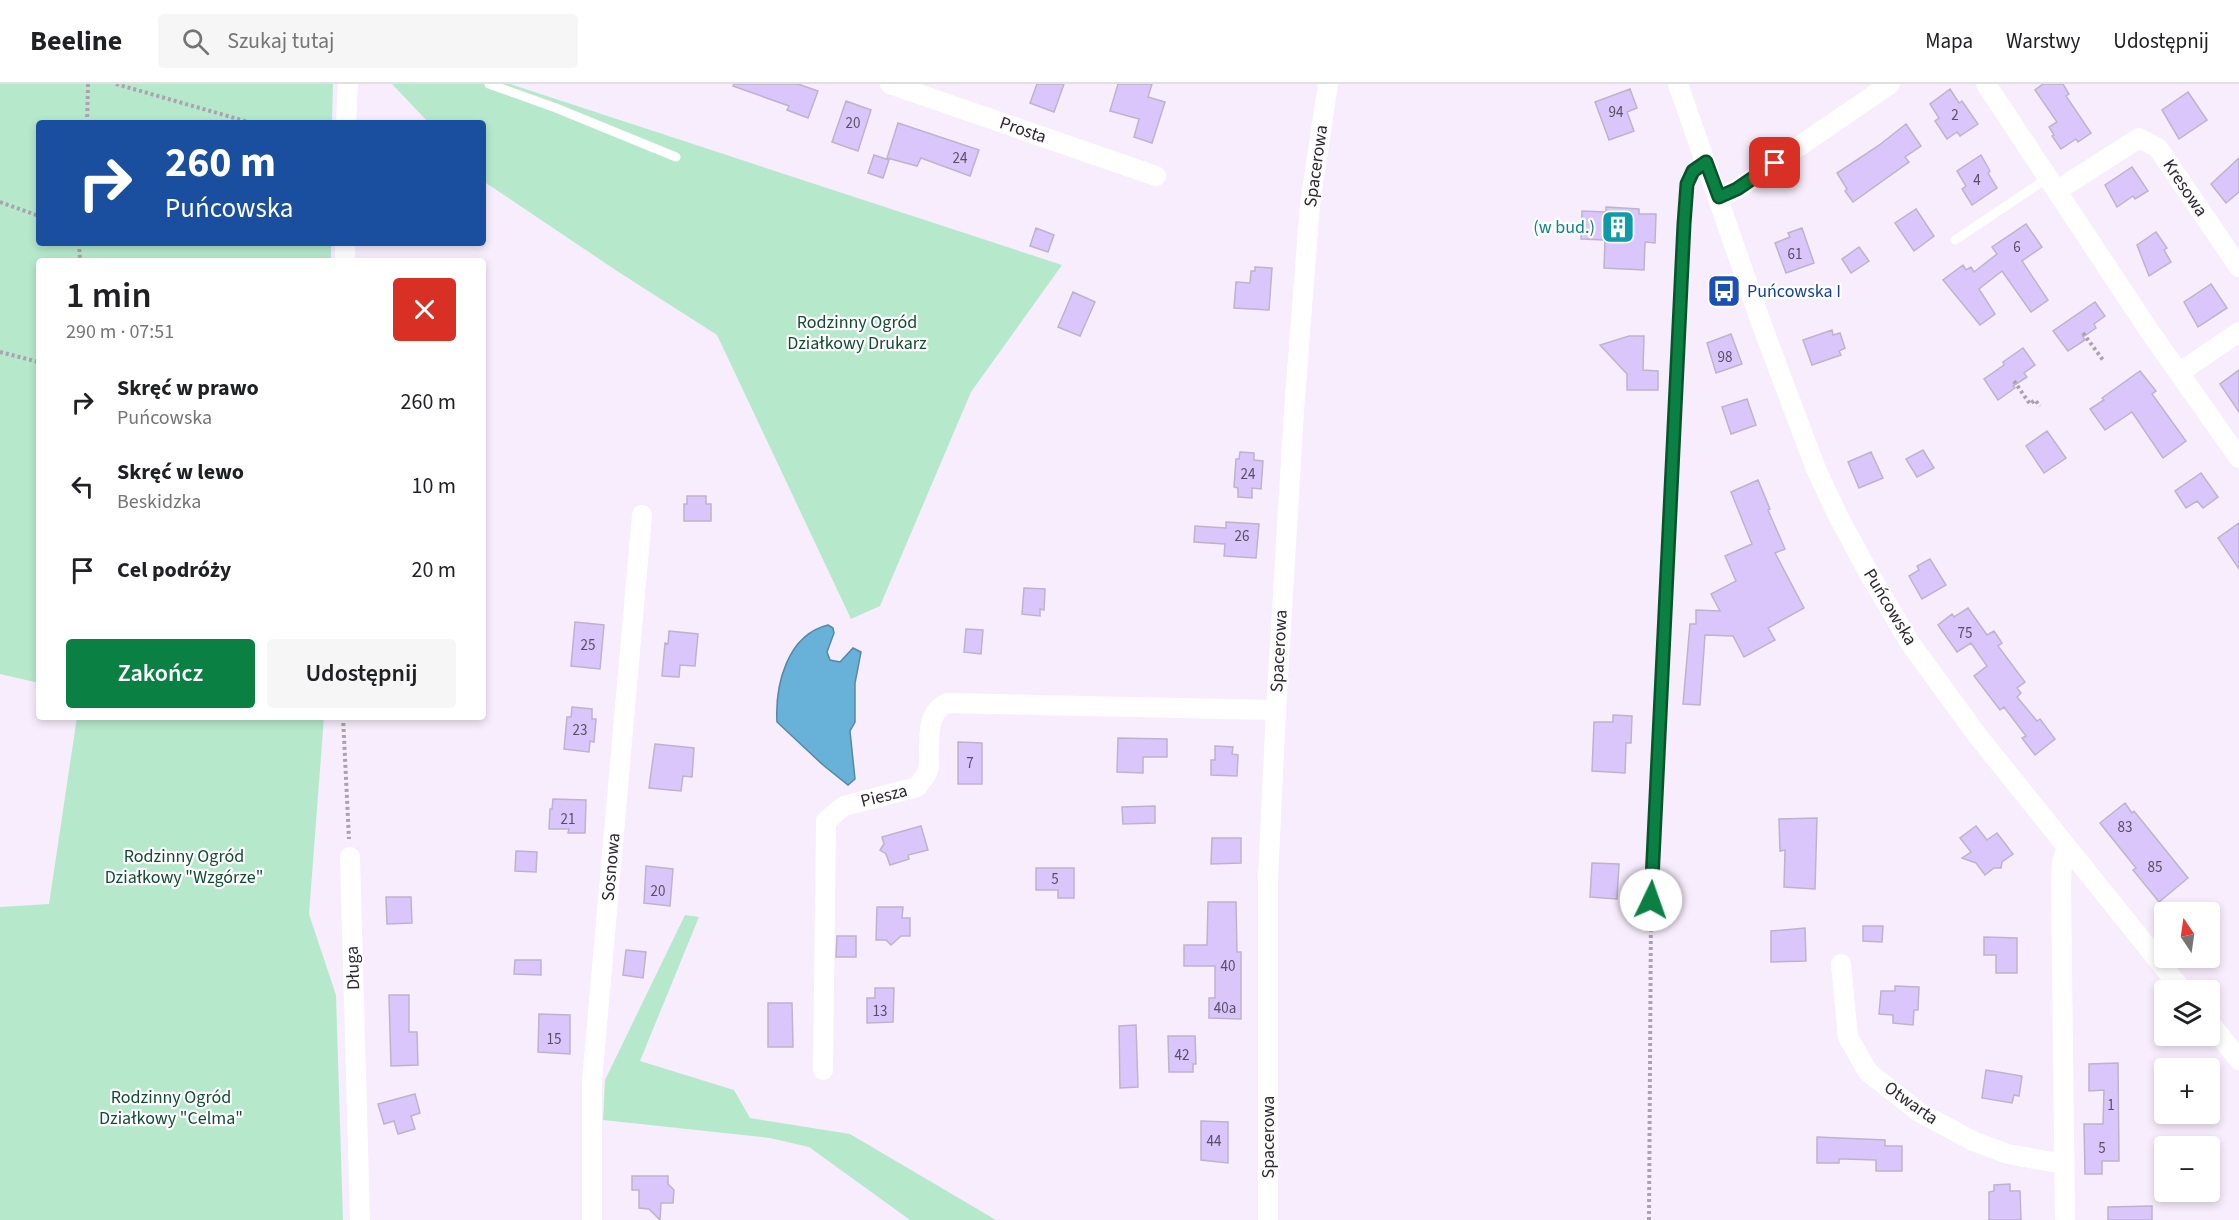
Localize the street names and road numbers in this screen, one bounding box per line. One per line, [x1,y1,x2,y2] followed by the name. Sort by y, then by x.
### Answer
[996,110,1050,150] street label: Prosta
[1298,123,1334,209] street label: Spacerowa
[2157,154,2213,222] street label: Kresowa
[1857,564,1923,650] street label: Puńcowska
[1264,609,1294,693] street label: Spacerowa
[858,778,910,814] street label: Piesza
[596,832,626,902] street label: Sosnowa
[340,946,366,990] street label: Długa
[1879,1075,1943,1131] street label: Otwarta
[1256,1096,1281,1178] street label: Spacerowa

